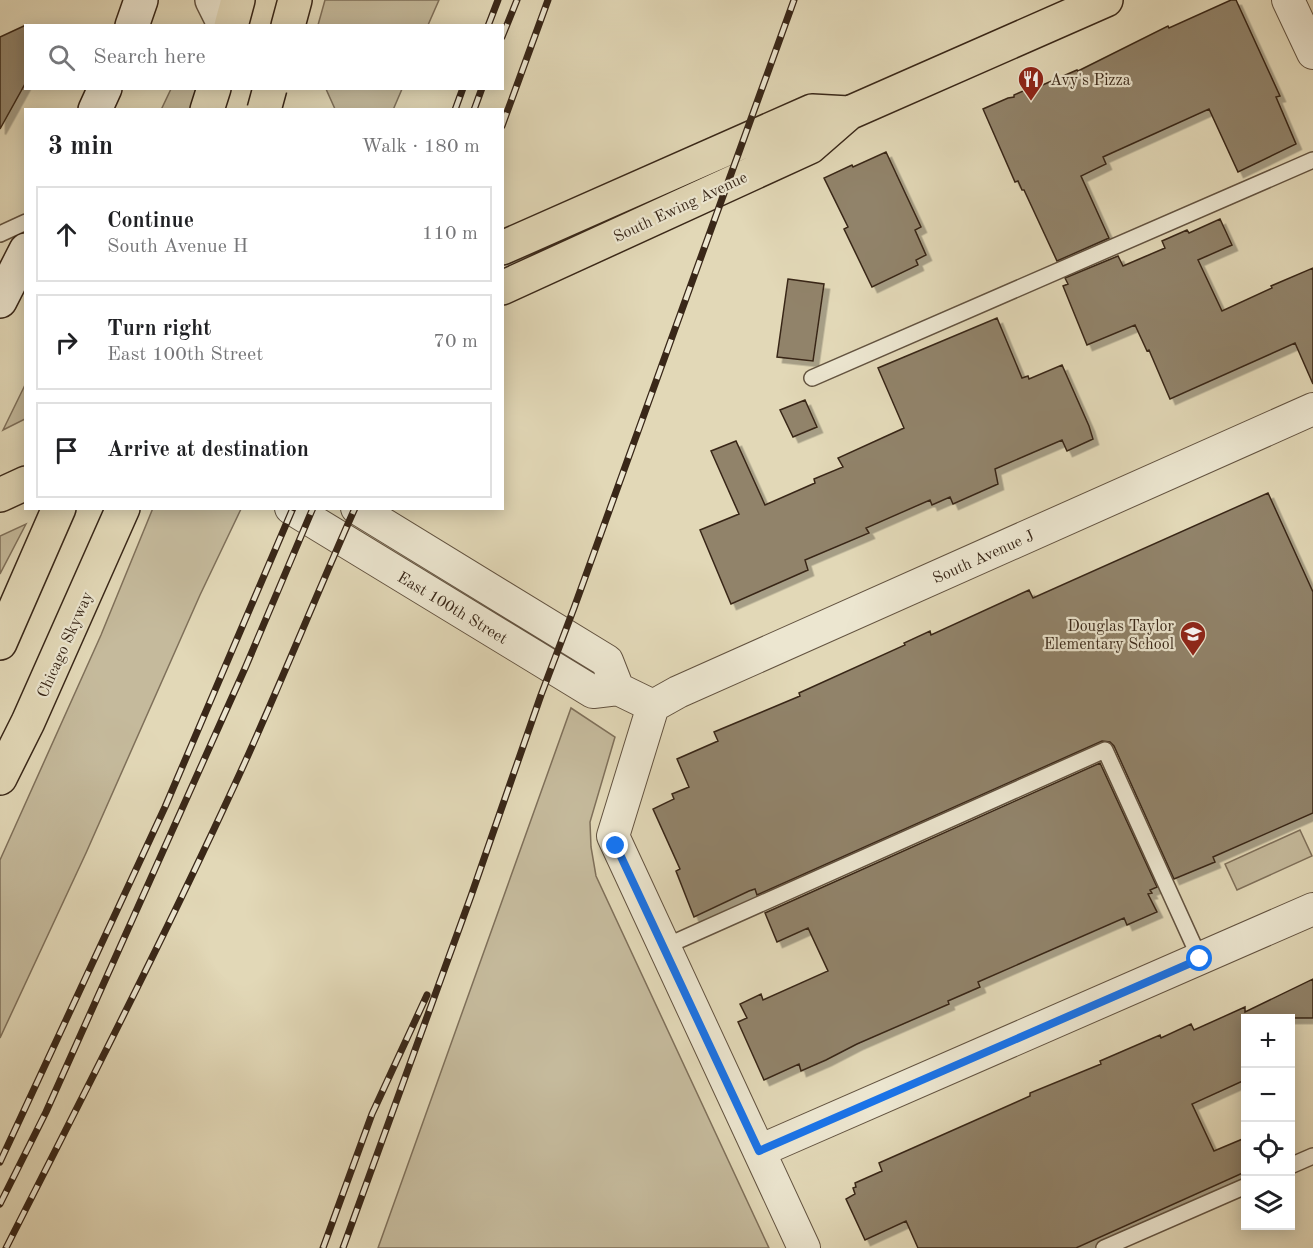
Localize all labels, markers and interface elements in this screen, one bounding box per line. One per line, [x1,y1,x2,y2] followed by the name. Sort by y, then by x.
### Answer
[24,24,504,90] search box
[45,41,78,74] icon: search
[93,46,206,68] text: Search here
[1016,64,1046,102] restaurant icon: Avy's Pizza
[1050,73,1131,89] place label: Avy's Pizza
[48,134,113,160] text: 3 min
[361,137,480,157] text: Walk · 180 m
[612,170,750,246] street label: South Ewing Avenue
[107,210,194,232] text: Continue
[50,218,83,251] icon: ahead
[422,224,478,244] text: 110 m
[107,237,248,257] text: South Avenue H
[107,318,211,340] text: Turn right
[50,326,83,359] icon: right
[433,332,478,352] text: 70 m
[107,345,263,365] text: East 100th Street
[50,434,83,467] icon: arrive
[107,439,309,461] text: Arrive at destination
[931,528,1037,587] street label: South Avenue J
[394,570,510,648] street label: East 100th Street
[35,589,97,700] street label: Chicago Skyway
[1044,619,1174,653] place label: Douglas Taylor Elementary School
[1178,619,1208,657] school or university icon: Douglas Taylor Elementary School
[602,832,628,858] route end
[1186,945,1212,971] route start
[1241,1014,1295,1230] map controls
[1241,1014,1295,1068] button: +
[1241,1068,1295,1122] button: −
[1241,1122,1295,1176] button: locate
[1241,1176,1295,1230] button: layers

